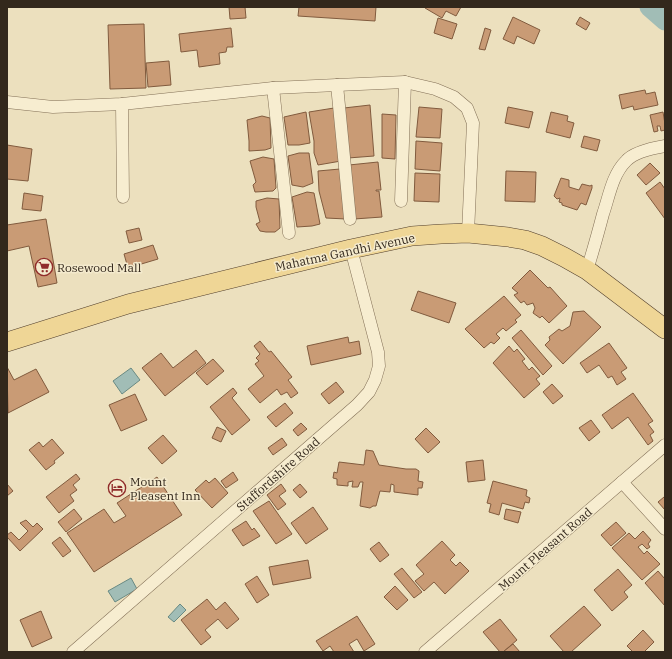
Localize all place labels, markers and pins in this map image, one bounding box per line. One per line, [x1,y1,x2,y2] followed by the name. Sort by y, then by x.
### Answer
[34,257,54,277] supermarket icon: Rosewood Mall
[57,260,142,275] place label: Rosewood Mall
[130,474,201,503] place label: Mount Pleasent Inn
[107,478,127,498] hotel icon: Mount Pleasent Inn

